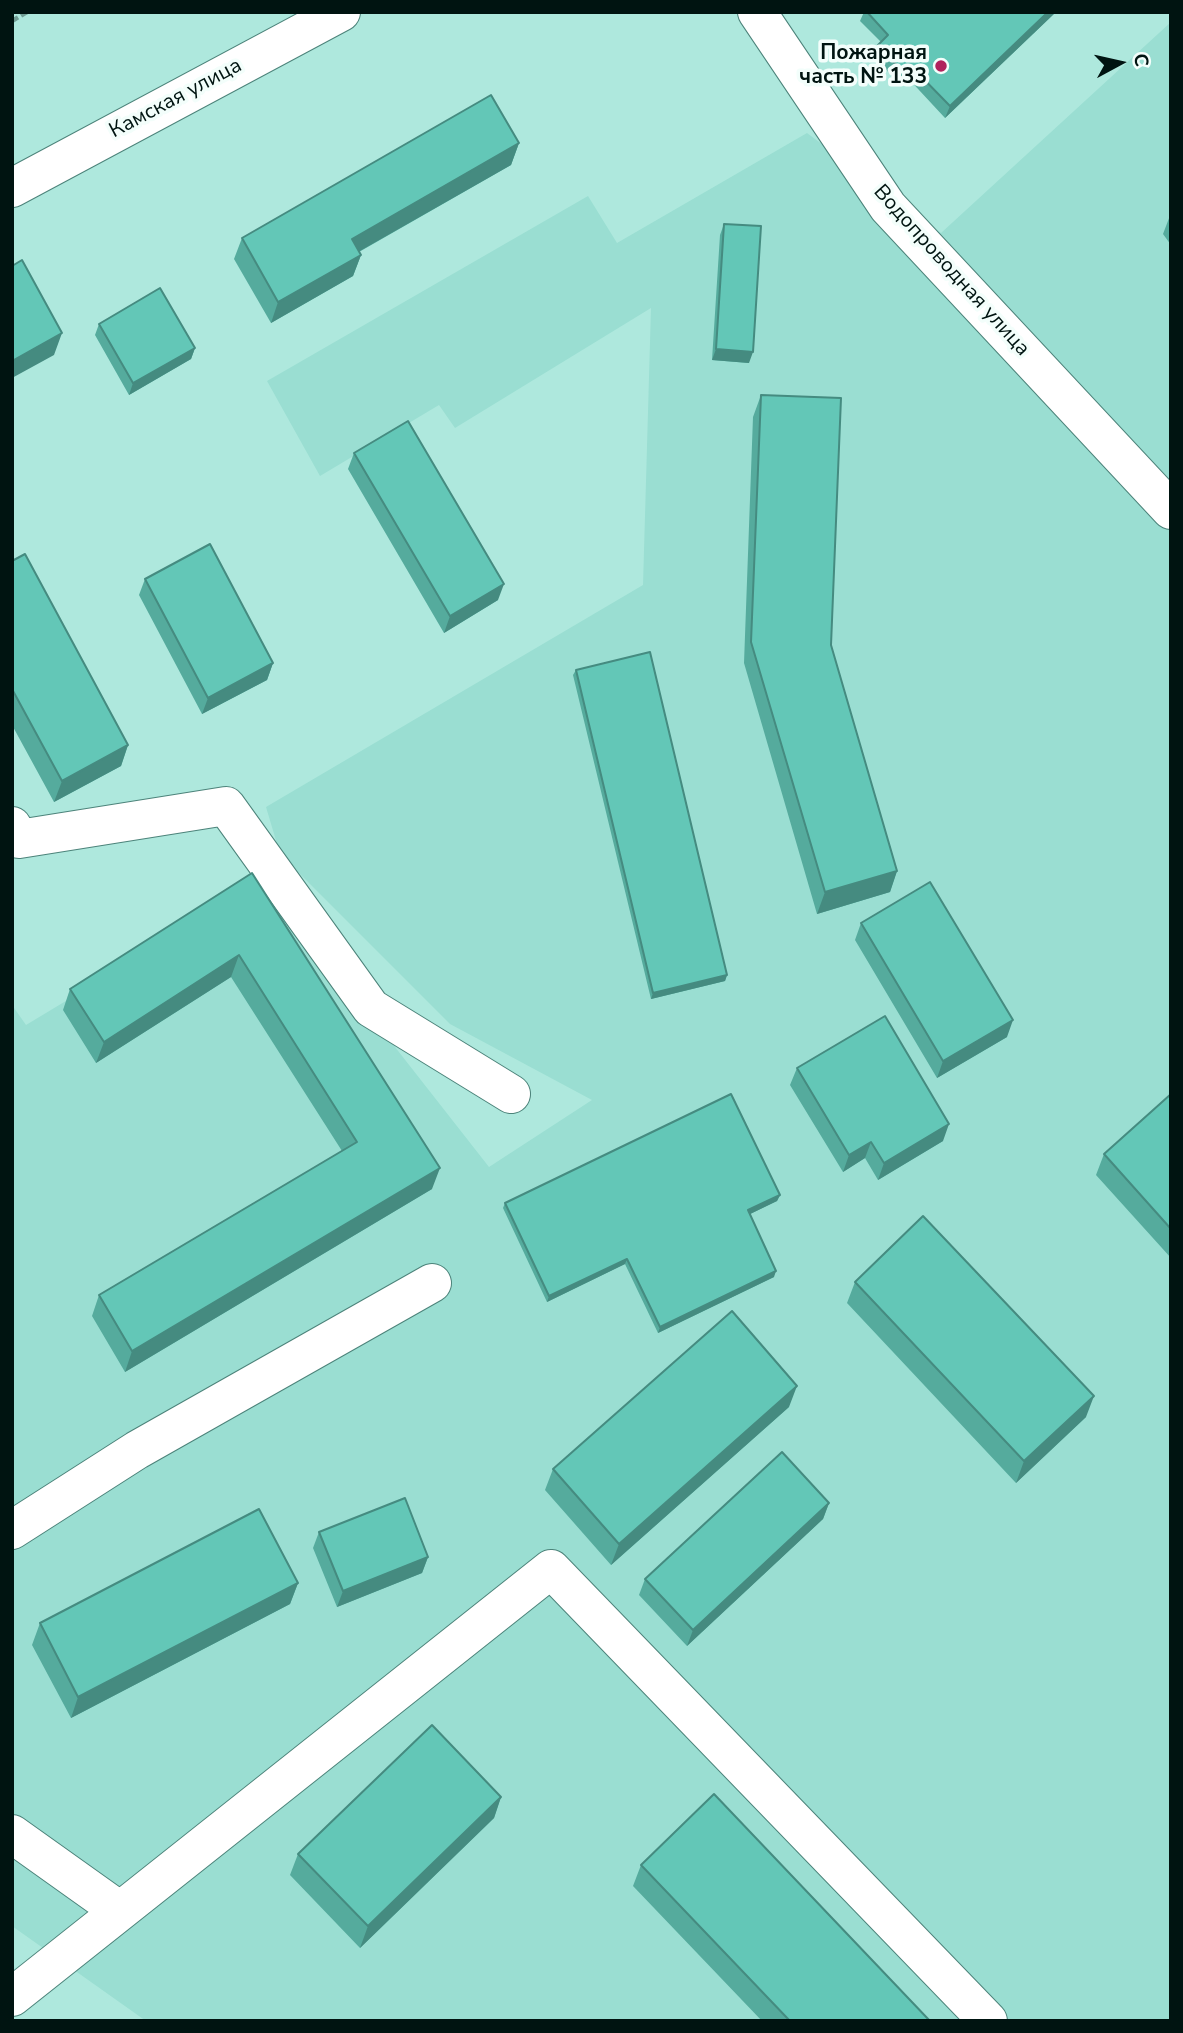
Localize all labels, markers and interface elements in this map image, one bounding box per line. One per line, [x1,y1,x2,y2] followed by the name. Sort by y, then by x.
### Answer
[1085,28,1155,98] north arrow
[799,41,927,91] place label: Пожарная часть № 133
[1127,52,1155,68] text: С
[106,54,246,144] street label: Камская улица
[933,58,949,74] marker: Пожарная часть № 133
[867,180,1035,362] street label: Водопроводная улица

